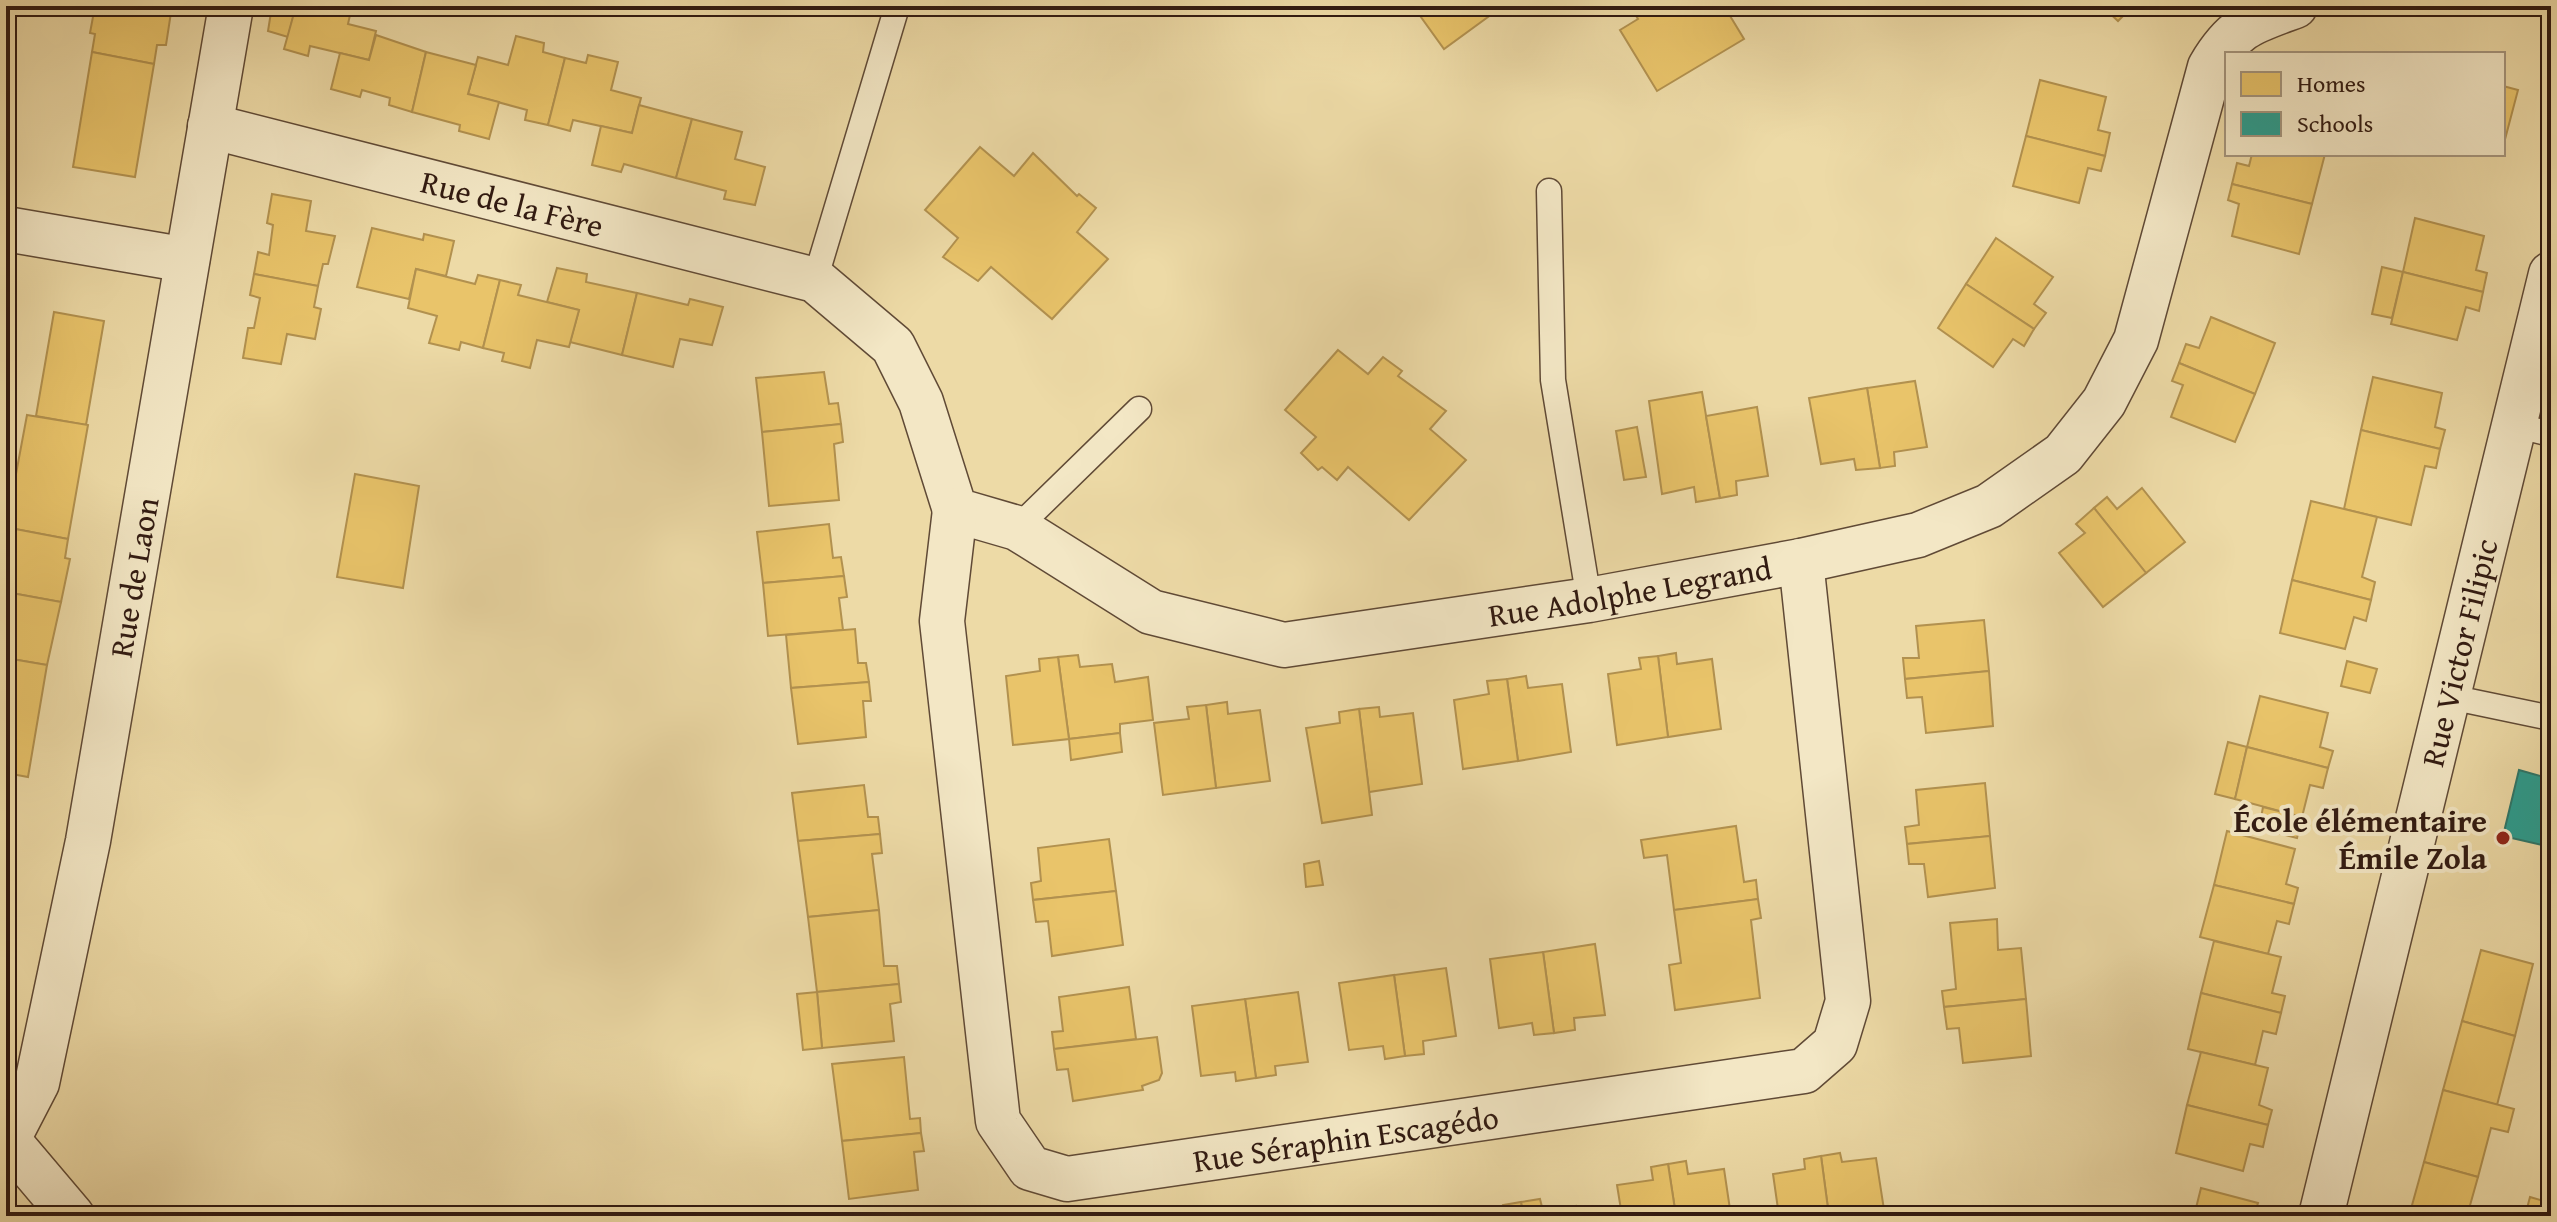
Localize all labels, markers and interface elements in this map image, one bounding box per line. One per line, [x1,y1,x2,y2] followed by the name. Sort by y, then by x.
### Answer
[2225,52,2505,156] legend
[2297,66,2366,101] text: Homes
[2297,106,2373,141] text: Schools
[416,157,608,249] street label: Rue de la Fère
[96,493,170,661] street label: Rue de Laon
[2408,534,2509,771] street label: Rue Victor Filipic
[1485,543,1775,638] street label: Rue Adolphe Legrand
[2234,797,2488,881] place label: École élémentaire Émile Zola
[2494,829,2512,847] marker: École élémentaire Émile Zola
[1190,1093,1502,1184] street label: Rue Séraphin Escagédo

